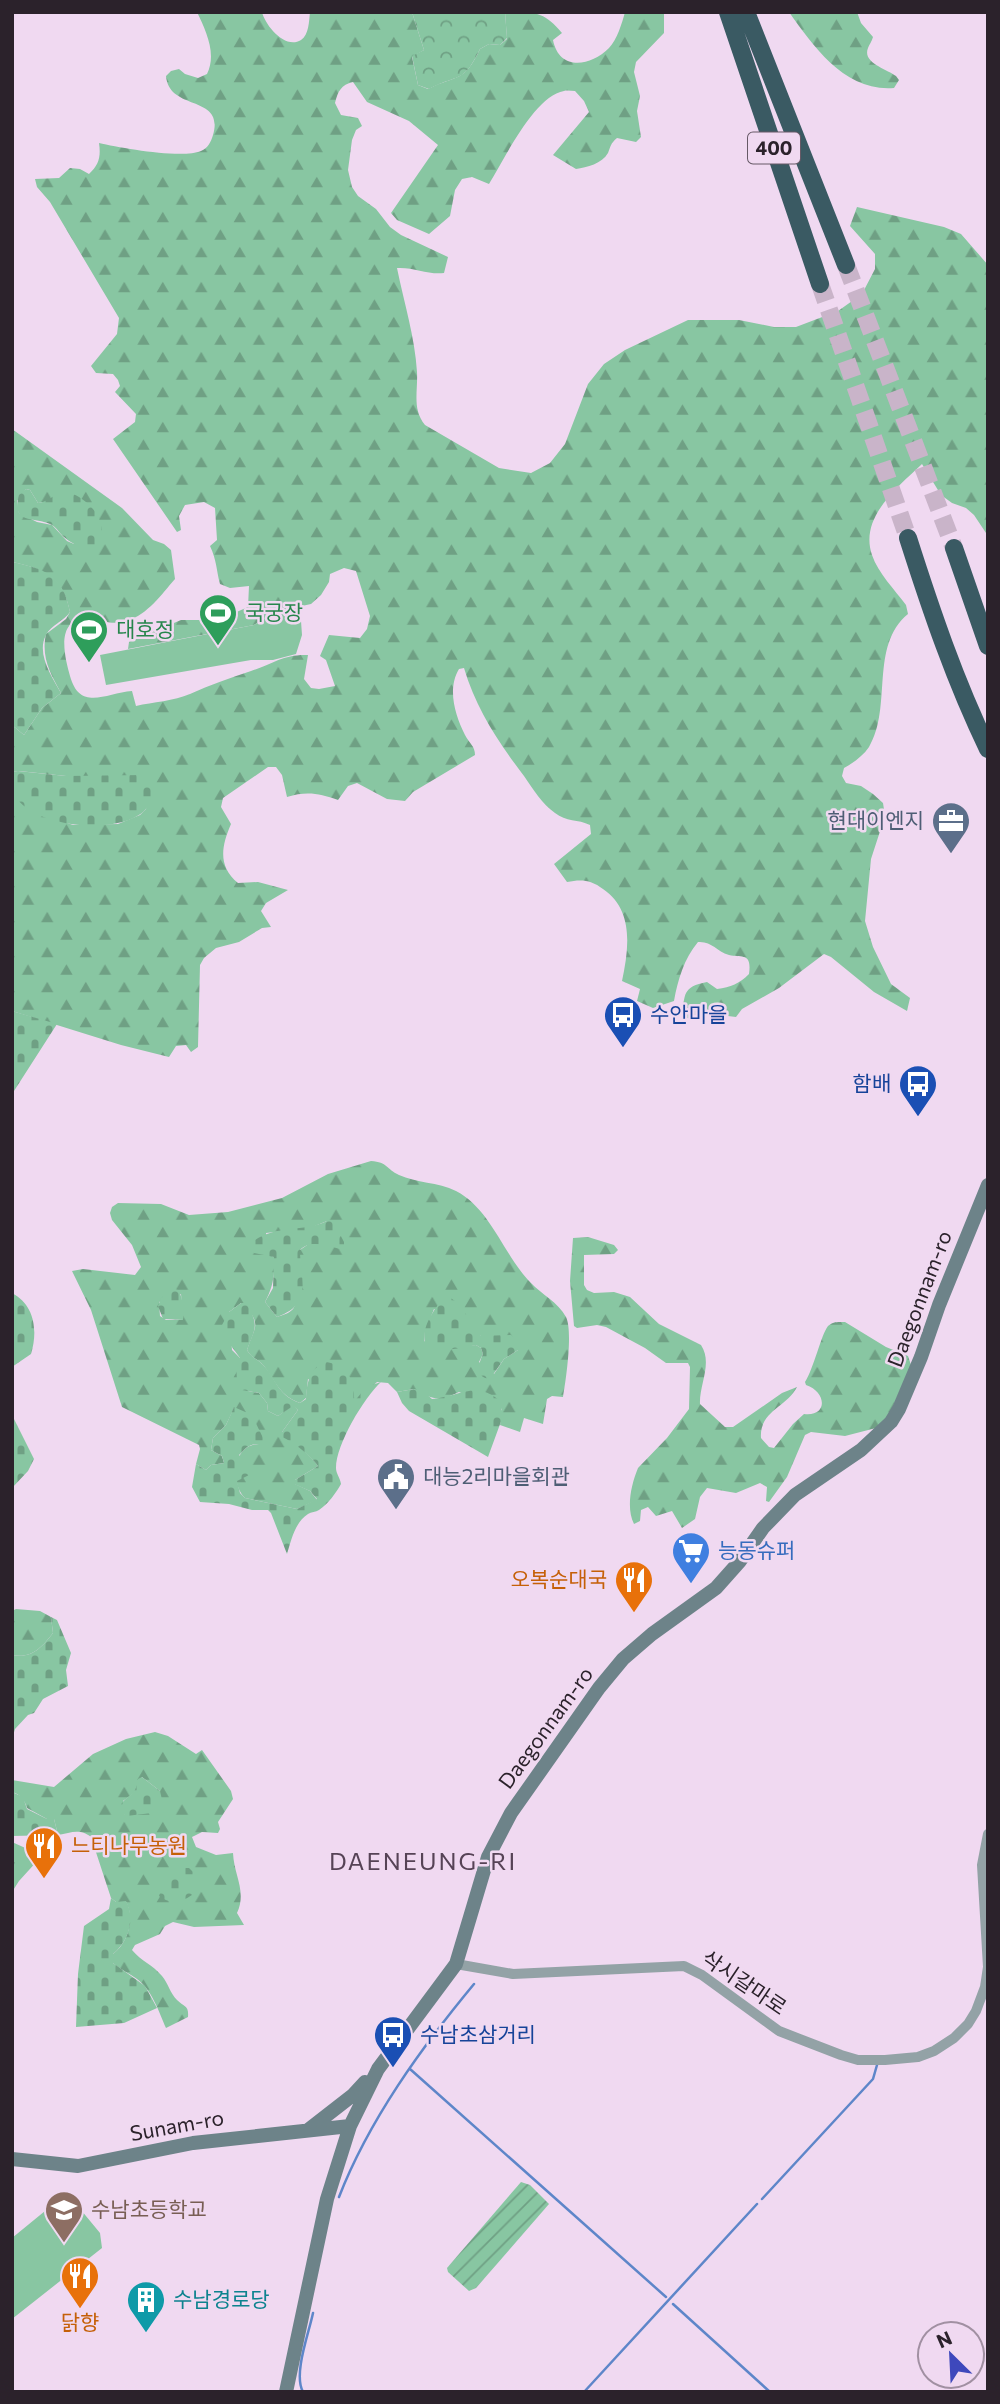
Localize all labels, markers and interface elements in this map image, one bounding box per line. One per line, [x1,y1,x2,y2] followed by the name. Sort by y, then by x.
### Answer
[748,132,800,164] road number: 400
[197,592,239,647] sports icon: 국궁장
[245,599,303,624] place label: 국궁장
[68,609,110,664] sports icon: 대호정
[116,616,174,641] place label: 대호정
[930,800,972,855] office icon: 현대이엔지
[827,807,924,832] place label: 현대이엔지
[602,994,644,1049] bus stop icon: 수안마을
[650,1001,727,1026] place label: 수안마을
[897,1063,939,1118] bus stop icon: 함배
[852,1070,891,1095] place label: 함배
[881,1227,956,1370] street label: Daegonnam-ro
[375,1456,417,1511] public building icon: 대능2리마을회관
[423,1463,570,1488] place label: 대능2리마을회관
[670,1530,712,1585] supermarket icon: 능동슈퍼
[718,1537,795,1562] place label: 능동슈퍼
[613,1559,655,1614] restaurant icon: 오복순대국
[510,1566,607,1591] place label: 오복순대국
[492,1661,597,1793] street label: Daegonnam-ro
[23,1825,65,1880] restaurant icon: 느티나무농원
[71,1832,187,1857] place label: 느티나무농원
[329,1846,517,1875] district label: DAENEUNG-RI
[698,1944,792,2019] street label: 삭시갈마로
[372,2014,414,2069] bus stop icon: 수남초삼거리
[420,2021,536,2046] place label: 수남초삼거리
[128,2104,226,2145] street label: Sunam-ro
[43,2189,85,2244] school or university icon: 수남초등학교
[91,2196,207,2221] place label: 수남초등학교
[59,2255,101,2310] restaurant icon: 닭향
[125,2279,167,2334] building icon: 수남경로당
[173,2286,270,2311] place label: 수남경로당
[61,2309,99,2334] place label: 닭향
[916,2320,986,2390] north arrow
[933,2326,955,2352] text: N

